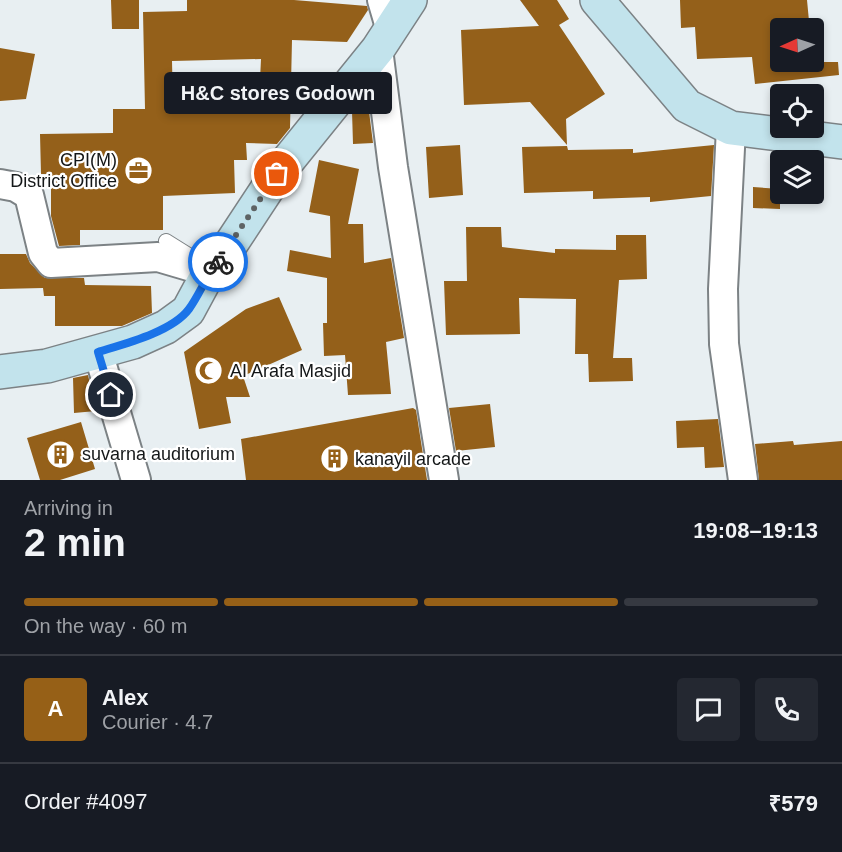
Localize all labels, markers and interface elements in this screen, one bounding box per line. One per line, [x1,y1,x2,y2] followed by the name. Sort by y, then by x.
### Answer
[770,18,824,72] north arrow
[770,18,824,204] map controls
[163,72,391,114] callout: H&C stores Godown
[181,82,375,104] text: H&C stores Godown
[770,84,824,138] button: locate
[251,148,302,199] pin
[10,150,117,191] place label: CPI(M) District Office
[770,150,824,204] button: layers
[122,154,154,186] office icon: CPI(M) District Office
[260,157,293,190] icon: bag
[188,232,248,292] courier
[202,246,235,279] icon: bike
[193,355,225,387] mosque icon: AI Arafa Masjid
[230,361,351,381] place label: AI Arafa Masjid
[85,369,136,420] pin
[94,378,127,411] icon: home
[45,438,77,470] building icon: suvarna auditorium
[318,443,350,475] building icon: kanayil arcade
[82,444,235,464] place label: suvarna auditorium
[355,449,471,469] place label: kanayil arcade
[24,497,113,519] text: Arriving in
[693,518,818,543] text: 19:08–19:13
[24,521,126,564] text: 2 min
[24,615,187,637] text: On the way · 60 m
[677,678,740,741] button: chat
[755,678,818,741] button: phone
[102,685,148,710] text: Alex
[48,696,63,721] text: A
[102,711,213,733] text: Courier · 4.7
[24,789,148,814] text: Order #4097
[769,791,818,816] text: ₹579

